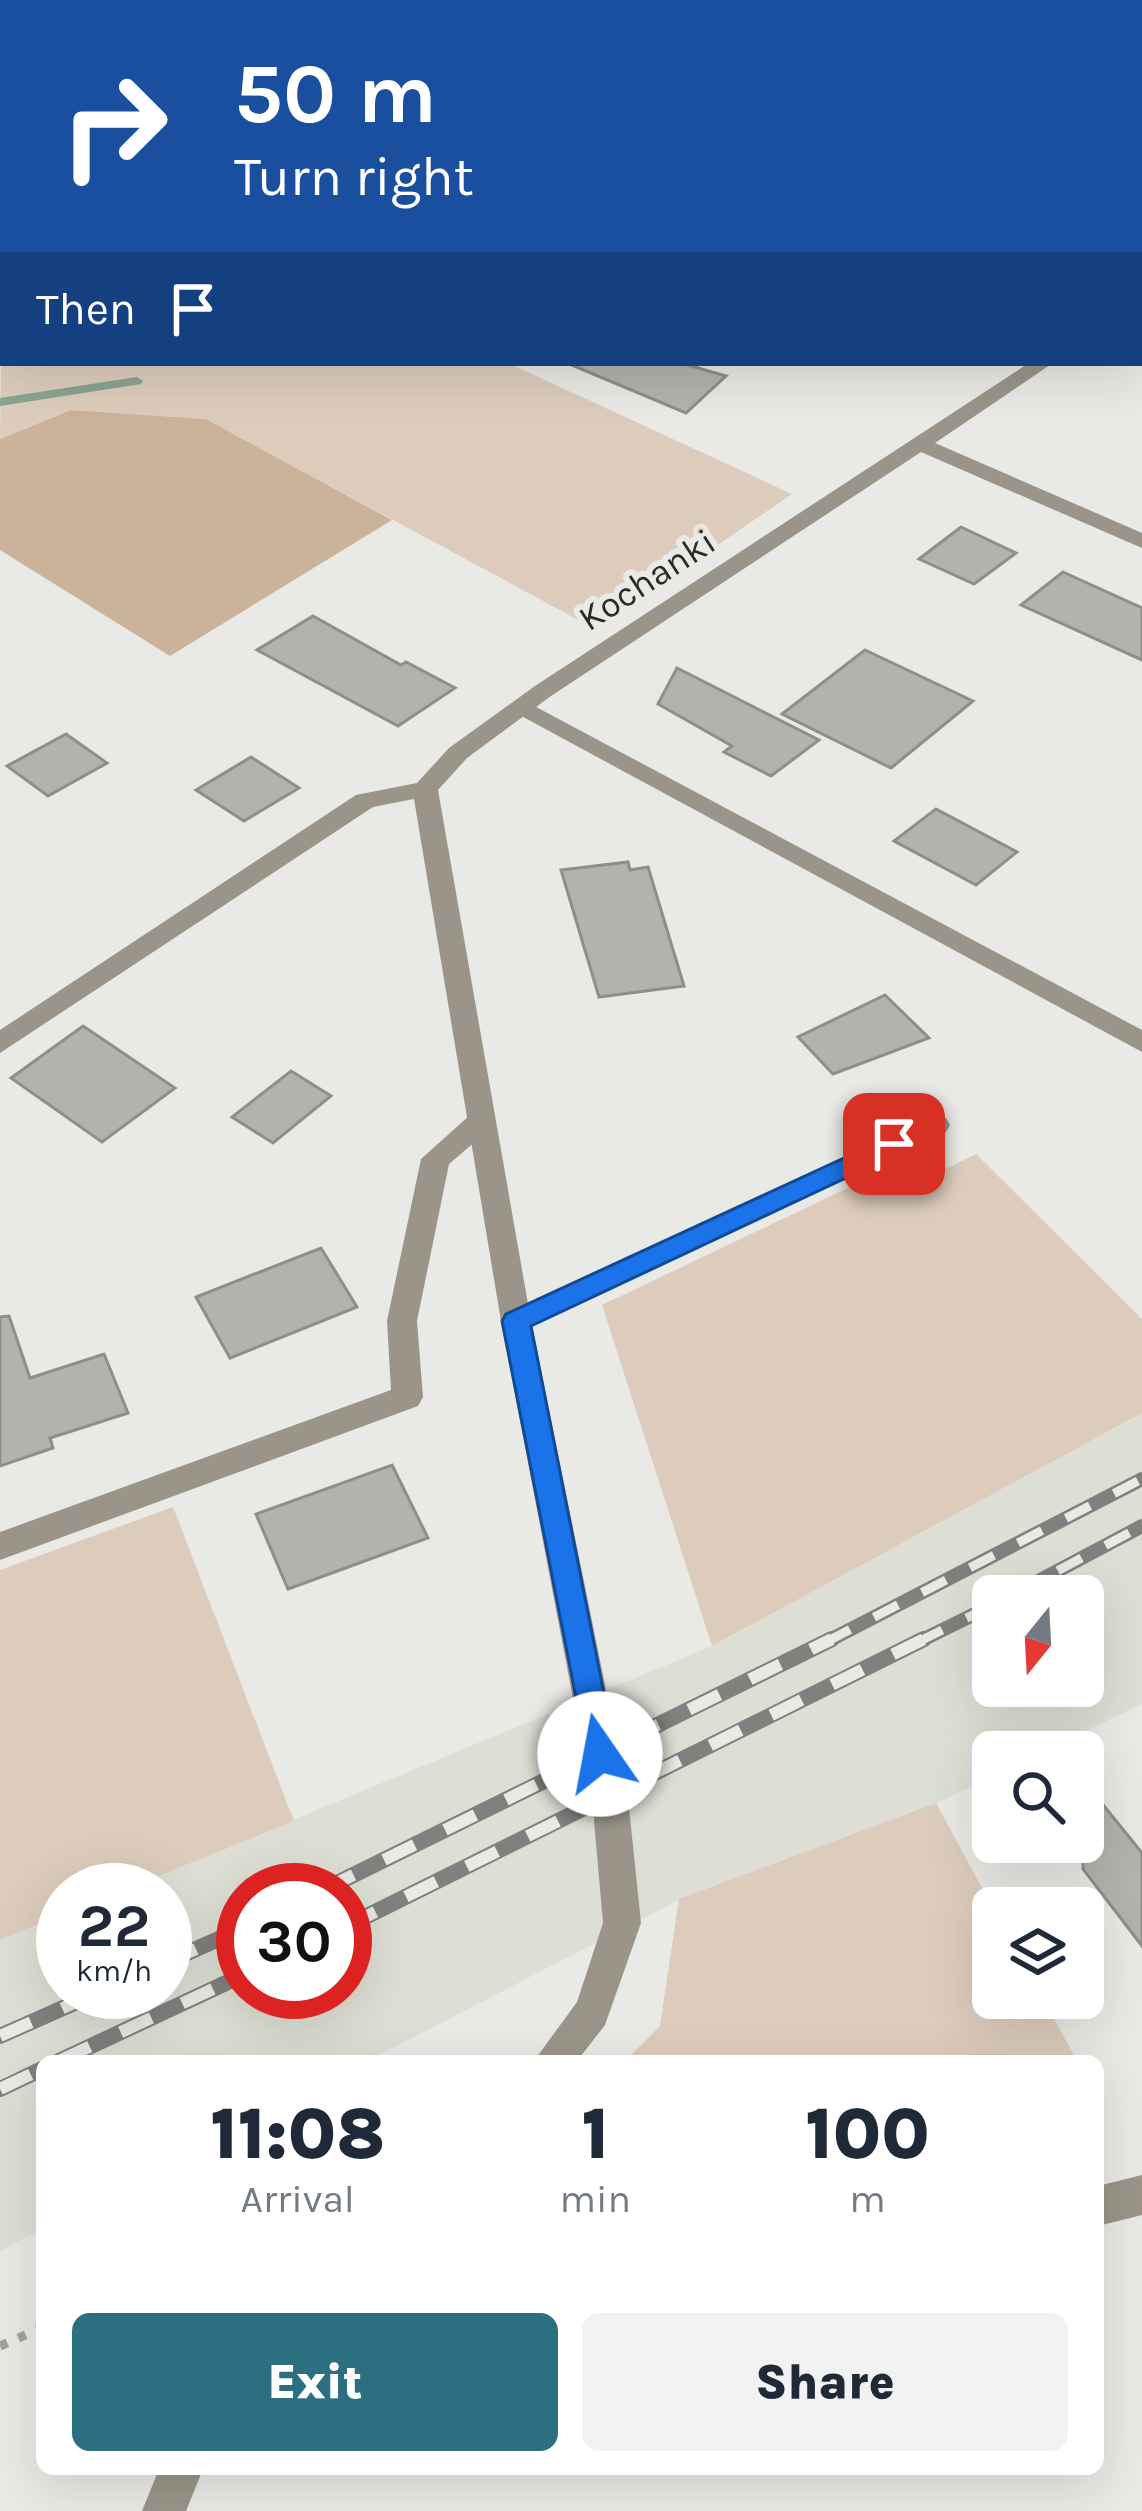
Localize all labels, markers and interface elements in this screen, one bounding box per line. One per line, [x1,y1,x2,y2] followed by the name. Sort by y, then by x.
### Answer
[234,45,437,143] text: 50 m
[36,48,192,204] icon: right
[234,145,474,209] text: Turn right
[160,276,226,342] icon: arrive
[36,283,136,335] text: Then
[571,520,723,640] street label: Kochanki
[843,1093,945,1195] pin
[861,1111,927,1177] icon: arrive
[972,1575,1104,1707] north arrow
[972,1575,1104,2019] map controls
[537,1691,663,1817] position arrow
[972,1731,1104,1863] button: search
[216,1863,372,2019] speed limit sign: 30
[972,1887,1104,2019] button: layers
[78,1891,150,1961] text: 22
[76,1953,152,1989] text: km/h
[210,2092,385,2176] text: 11:08
[581,2092,609,2176] text: 1
[805,2092,930,2176] text: 100
[241,2176,355,2222] text: Arrival
[559,2176,631,2222] text: min
[849,2176,886,2222] text: m
[72,2313,558,2451] button: Exit
[582,2313,1068,2451] button: Share

